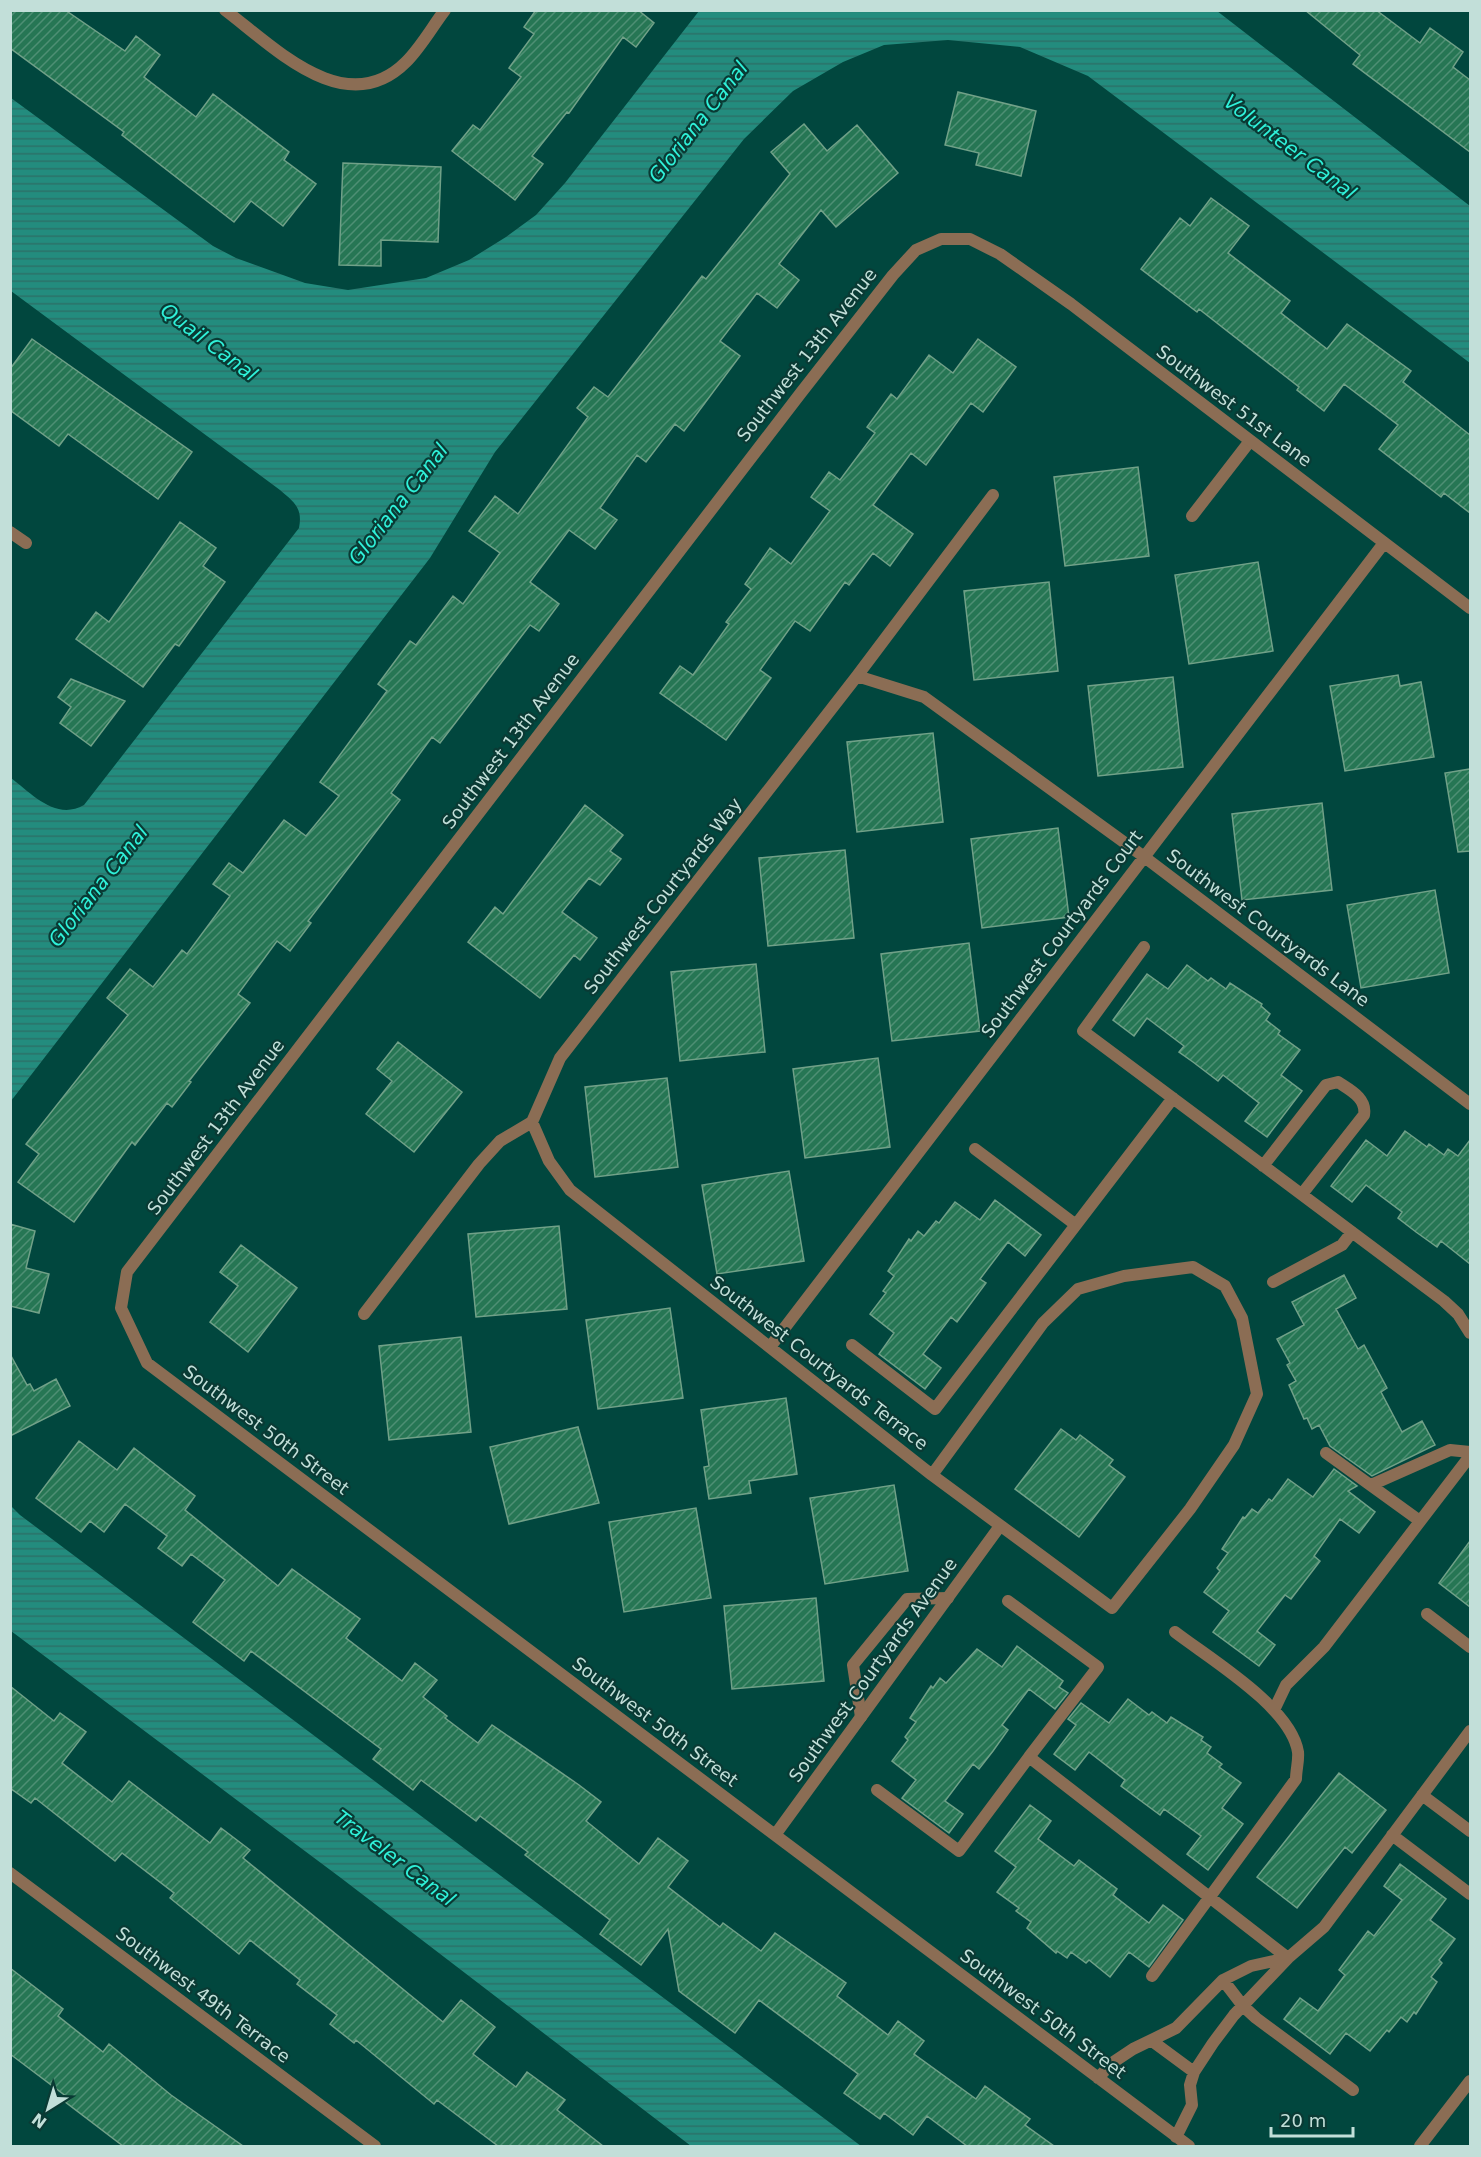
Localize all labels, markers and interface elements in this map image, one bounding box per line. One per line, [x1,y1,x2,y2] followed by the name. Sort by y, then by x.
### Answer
[643,56,753,187] water label: Gloriana Canal
[1219,89,1361,205] water label: Volunteer Canal
[732,264,881,446] street label: Southwest 13th Avenue
[156,298,262,386] water label: Quail Canal
[1153,340,1316,471] street label: Southwest 51st Lane
[343,438,453,569] water label: Gloriana Canal
[438,649,583,833] street label: Southwest 13th Avenue
[579,793,746,998] street label: Southwest Courtyards Way
[43,820,153,951] water label: Gloriana Canal
[977,826,1147,1042] street label: Southwest Courtyards Court
[1163,844,1374,1011] street label: Southwest Courtyards Lane
[143,1035,288,1219] street label: Southwest 13th Avenue
[706,1271,932,1454] street label: Southwest Courtyards Terrace
[179,1360,353,1499] street label: Southwest 50th Street
[784,1554,961,1786] street label: Southwest Courtyards Avenue
[568,1652,742,1791] street label: Southwest 50th Street
[330,1805,460,1911] water label: Traveler Canal
[112,1922,295,2067] street label: Southwest 49th Terrace
[956,1944,1130,2083] street label: Southwest 50th Street
[18,2079,78,2139] north arrow
[1271,2100,1354,2138] scale bar
[28,2109,50,2132] text: N
[1280,2110,1326,2131] text: 20 m

